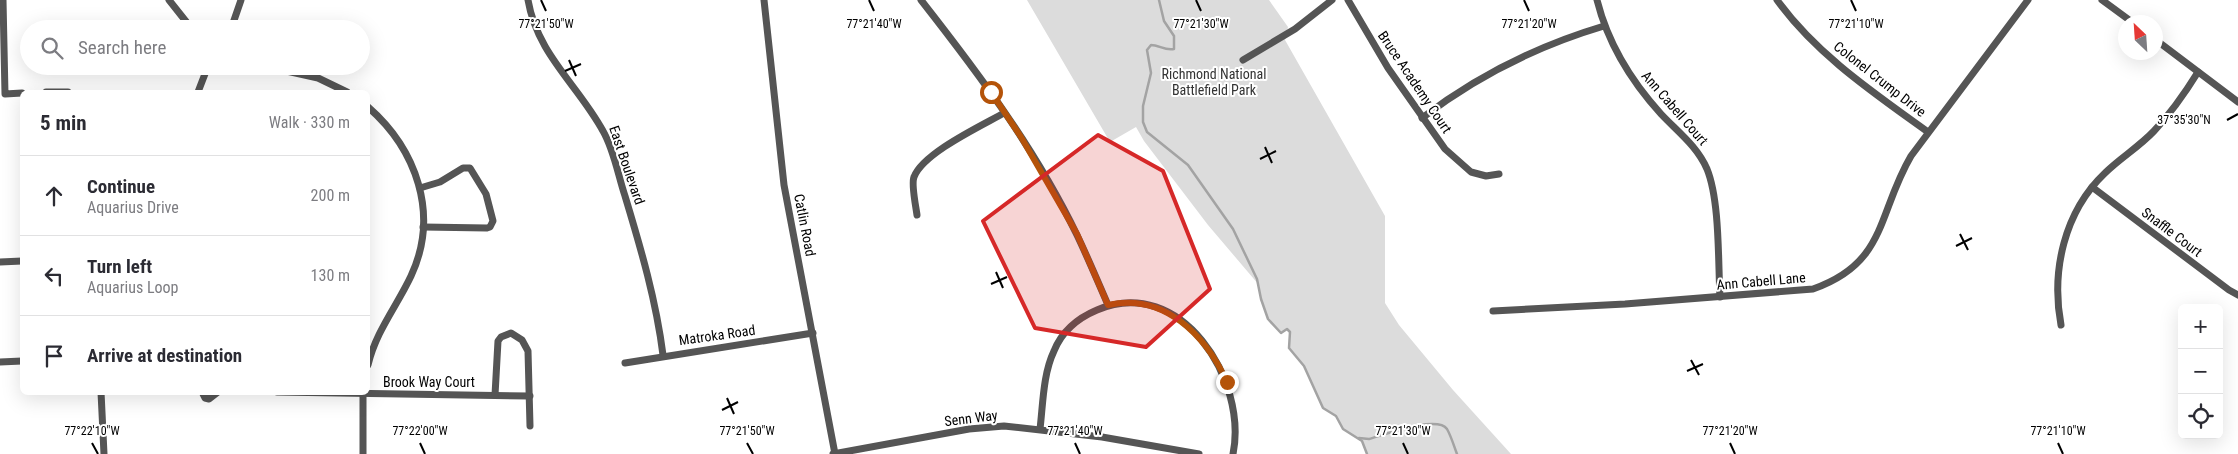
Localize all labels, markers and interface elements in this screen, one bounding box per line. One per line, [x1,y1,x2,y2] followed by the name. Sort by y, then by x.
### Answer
[2118,15,2163,60] north arrow
[518,17,574,31] text: 77°21'50"W
[846,17,902,31] text: 77°21'40"W
[1173,17,1229,31] text: 77°21'30"W
[1501,17,1557,31] text: 77°21'20"W
[1828,17,1884,31] text: 77°21'10"W
[20,20,370,75] search box
[1375,28,1455,136] street label: Bruce Academy Court
[38,34,66,62] icon: search
[78,36,166,59] text: Search here
[1831,38,1930,120] street label: Colonel Crump Drive
[1162,66,1266,98] park label: Richmond National Battlefield Park
[1638,68,1712,148] street label: Ann Cabell Court
[980,81,1003,104] route start
[40,111,87,135] text: 5 min
[269,113,350,132] text: Walk · 330 m
[2157,113,2211,127] text: 37°35'30"N
[606,124,648,206] street label: East Boulevard
[87,175,155,198] text: Continue
[40,182,68,210] icon: ahead
[311,186,350,205] text: 200 m
[791,192,819,258] street label: Catlin Road
[87,198,179,217] text: Aquarius Drive
[2139,204,2205,260] street label: Snaffle Court
[87,255,152,278] text: Turn left
[40,262,68,290] icon: left
[311,266,350,285] text: 130 m
[1716,269,1807,293] street label: Ann Cabell Lane
[87,278,178,297] text: Aquarius Loop
[2178,304,2223,439] map controls
[2178,304,2223,349] button: +
[678,322,756,348] street label: Matroka Road
[40,342,68,370] icon: arrive
[87,344,242,367] text: Arrive at destination
[2178,349,2223,394] button: −
[1216,371,1239,394] route end
[383,374,475,390] street label: Brook Way Court
[2178,394,2223,439] button: locate
[943,407,999,429] street label: Senn Way
[64,424,120,438] text: 77°22'10"W
[392,424,448,438] text: 77°22'00"W
[719,424,775,438] text: 77°21'50"W
[1047,424,1103,438] text: 77°21'40"W
[1375,424,1431,438] text: 77°21'30"W
[1702,424,1758,438] text: 77°21'20"W
[2030,424,2086,438] text: 77°21'10"W

